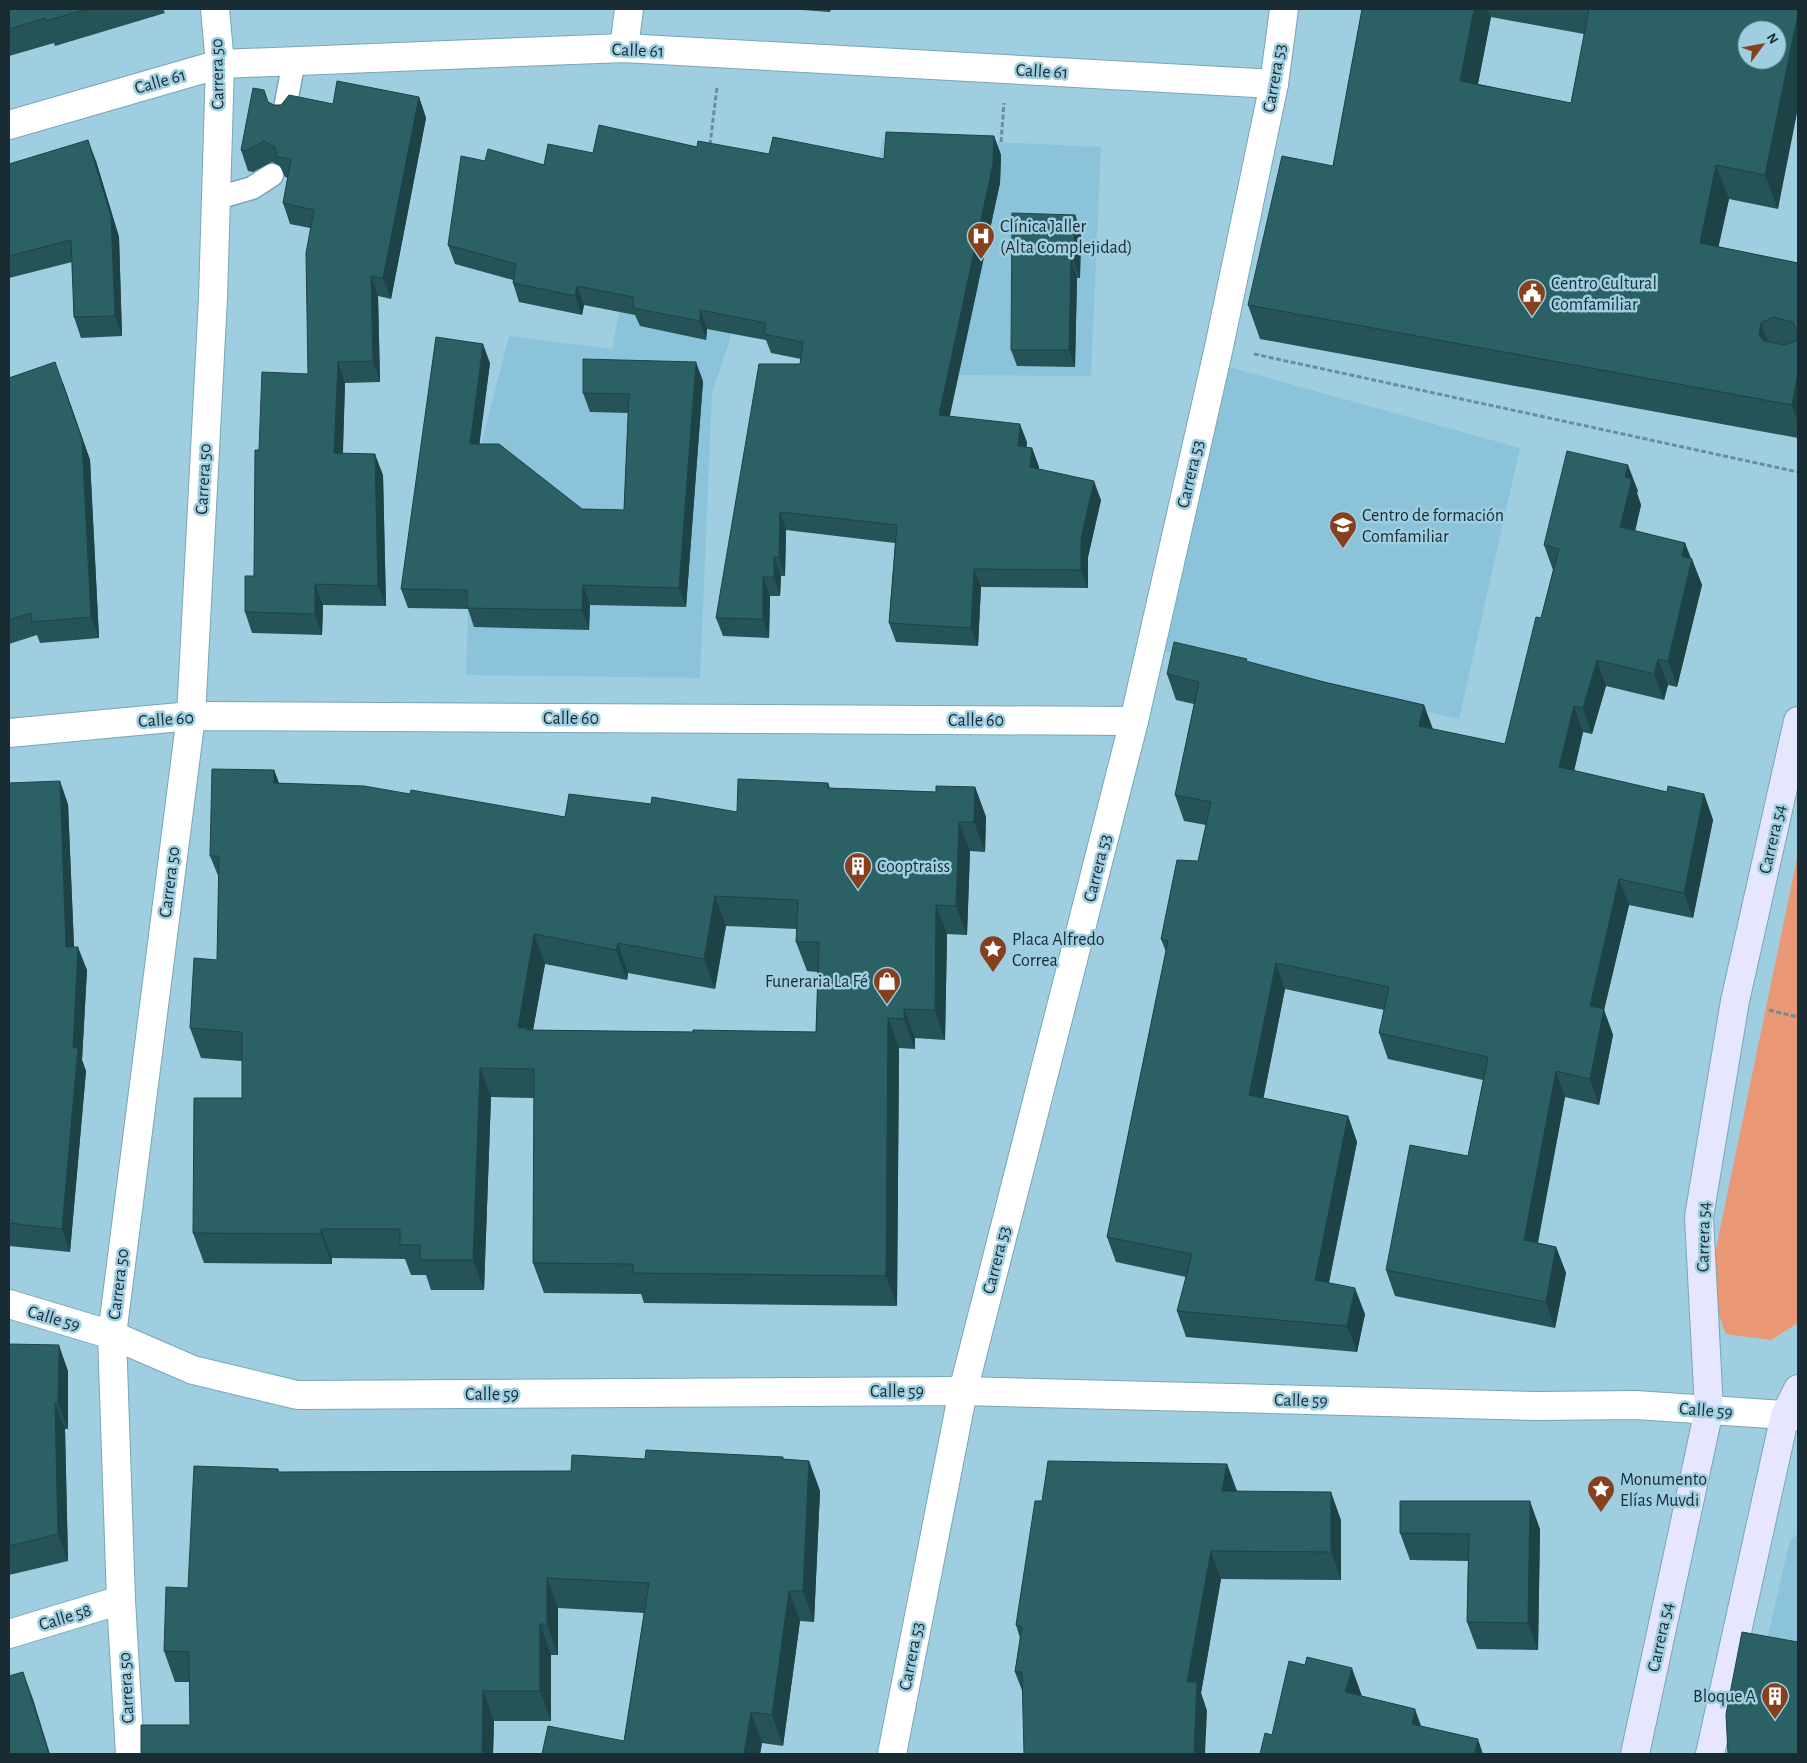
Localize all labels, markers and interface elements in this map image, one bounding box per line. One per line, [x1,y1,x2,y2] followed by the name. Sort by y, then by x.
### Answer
[1737,20,1787,70] north arrow
[1764,31,1781,46] text: N
[208,38,228,110] street label: Carrera 50
[611,41,665,61] street label: Calle 61
[1260,43,1290,114] street label: Carrera 53
[1015,62,1069,82] street label: Calle 61
[133,66,188,98] street label: Calle 61
[1000,218,1133,257] place label: Clínica Jaller (Alta Complejidad)
[966,221,996,260] hospital icon: Clínica Jaller (Alta Complejidad)
[1551,275,1657,314] place label: Centro Cultural Comfamiliar
[1517,278,1547,317] public building icon: Centro Cultural Comfamiliar
[1174,438,1208,510] street label: Carrera 53
[193,443,215,515] street label: Carrera 50
[1362,507,1504,546] place label: Centro de formación Comfamiliar
[1328,510,1358,549] school or university icon: Centro de formación Comfamiliar
[138,709,195,731] street label: Calle 60
[543,710,599,728] street label: Calle 60
[948,712,1004,730] street label: Calle 60
[1756,803,1790,876] street label: Carrera 54
[1081,832,1115,904] street label: Carrera 53
[157,846,183,919] street label: Carrera 50
[843,851,873,890] building icon: Cooptraiss
[877,858,950,876] place label: Cooptraiss
[1012,931,1105,970] place label: Placa Alfredo Correa
[978,934,1008,973] place icon: Placa Alfredo Correa
[872,966,902,1005] shop icon: Funeraria La Fé
[765,973,868,991] place label: Funeraria La Fé
[1694,1201,1714,1272] street label: Carrera 54
[980,1224,1014,1296] street label: Carrera 53
[106,1248,132,1321] street label: Carrera 50
[25,1303,82,1335] street label: Calle 59
[870,1383,924,1401] street label: Calle 59
[465,1386,519,1404] street label: Calle 59
[1274,1392,1328,1410] street label: Calle 59
[1678,1400,1733,1422] street label: Calle 59
[1620,1471,1707,1510] place label: Monumento Elías Muvdi
[1586,1474,1616,1513] place icon: Monumento Elías Muvdi
[37,1601,94,1634] street label: Calle 58
[1645,1601,1677,1674] street label: Carrera 54
[897,1620,927,1692] street label: Carrera 53
[116,1652,138,1724] street label: Carrera 50
[1760,1681,1790,1720] building icon: Bloque A
[1693,1688,1757,1706] place label: Bloque A

